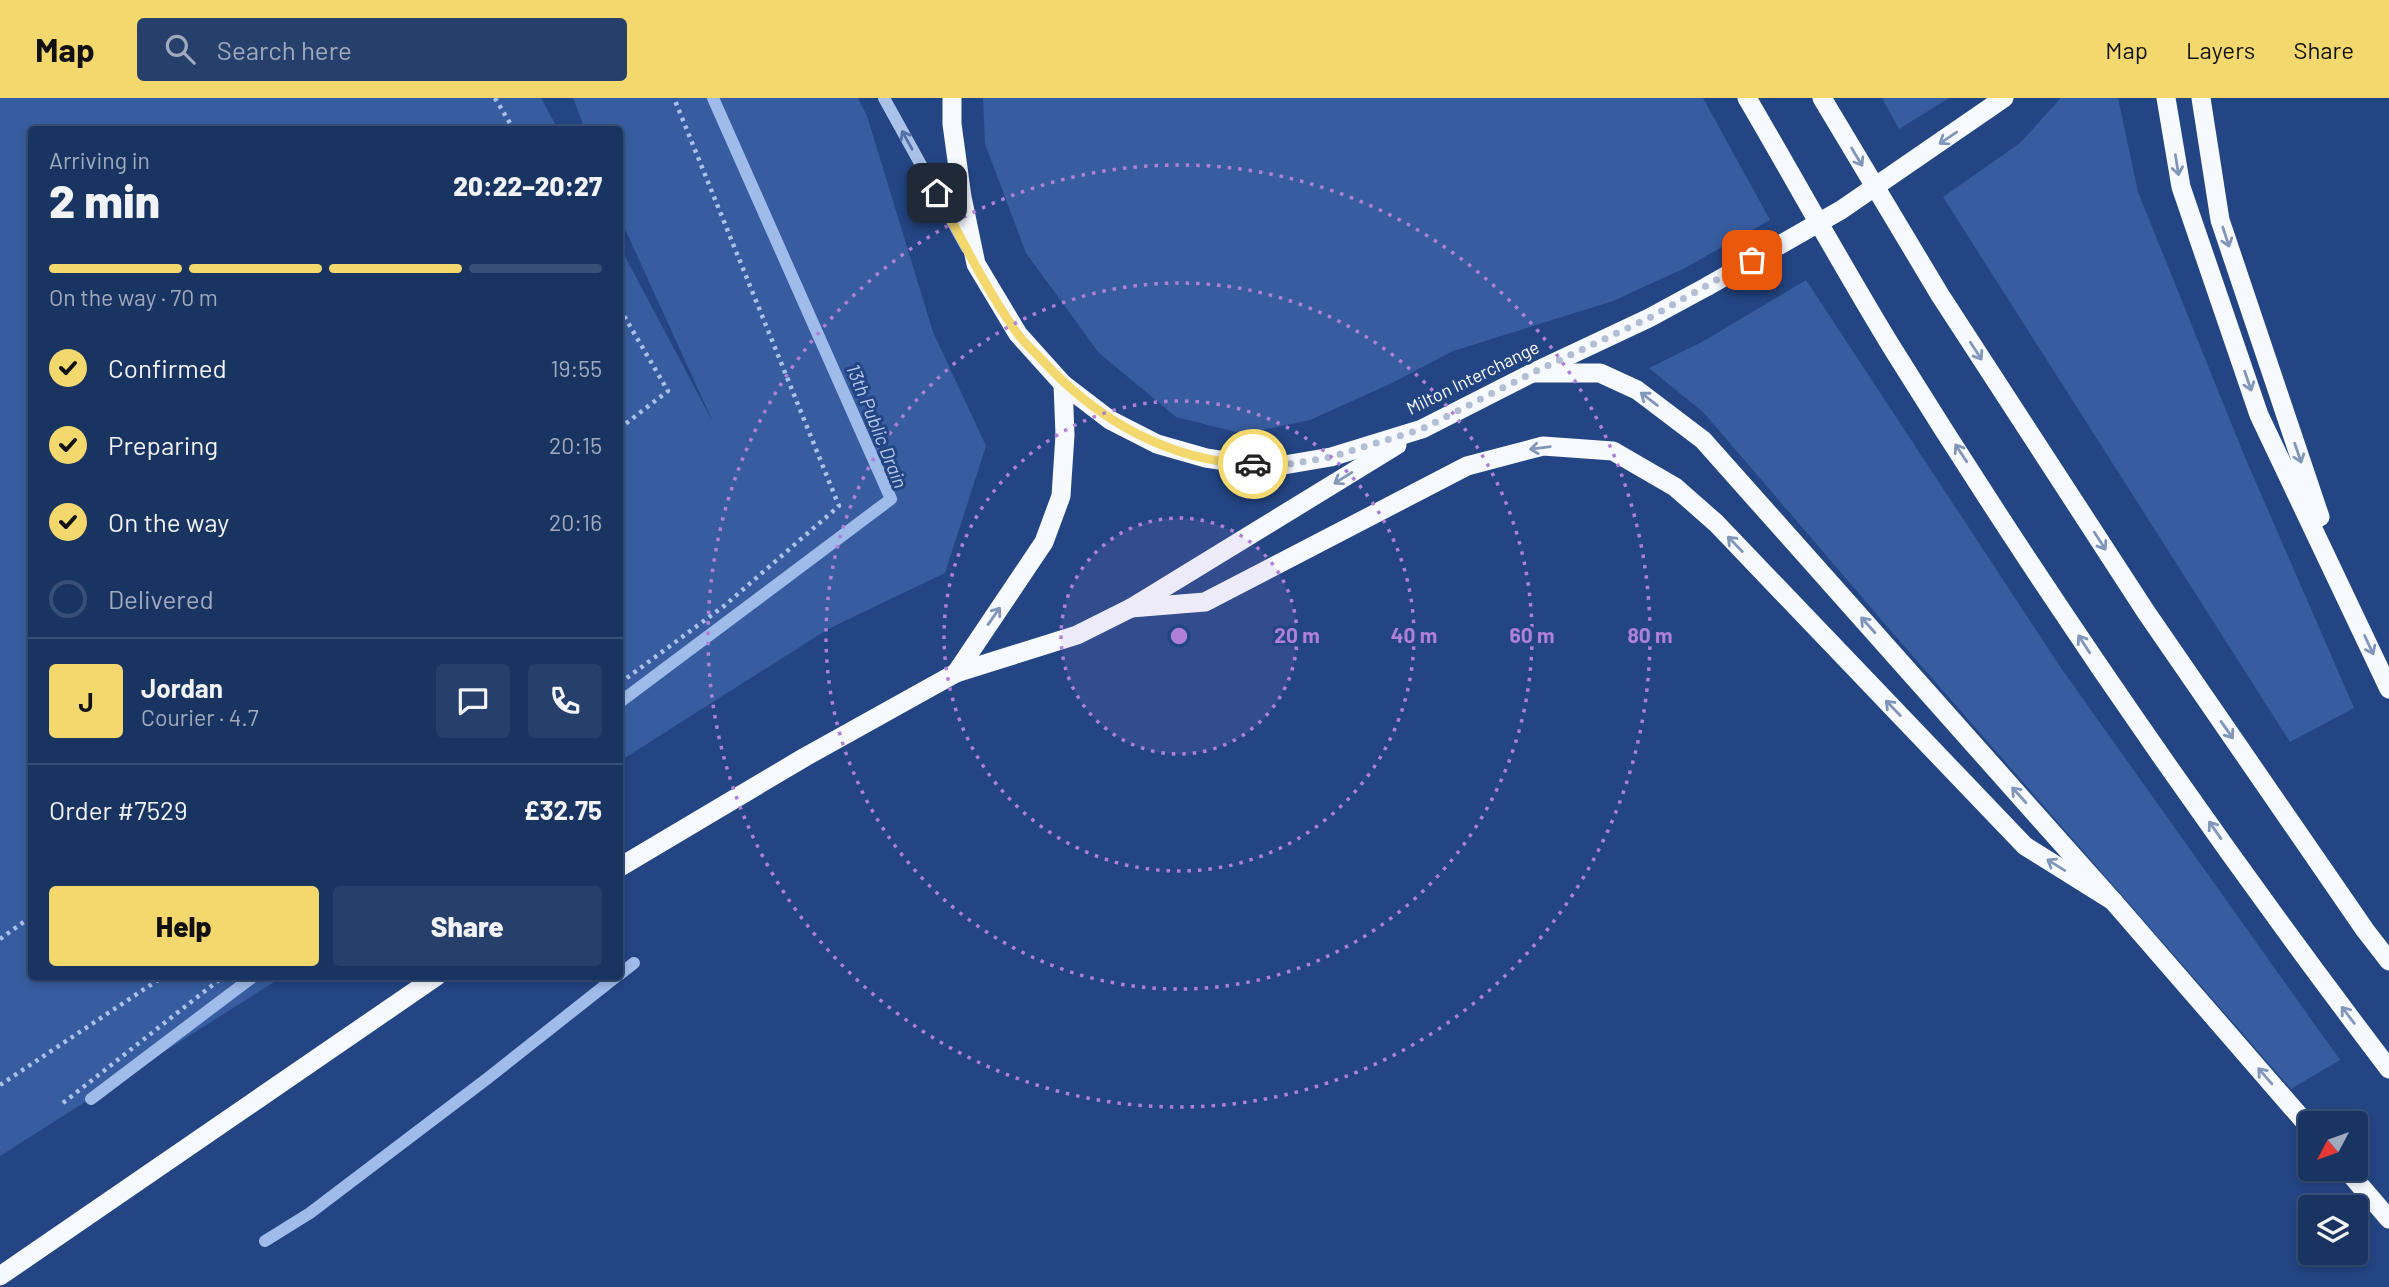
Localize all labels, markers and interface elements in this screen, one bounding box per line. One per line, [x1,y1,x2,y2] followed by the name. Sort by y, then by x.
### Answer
[137,18,627,81] search box
[35,29,95,69] text: Map
[161,30,199,68] icon: search
[217,34,352,65] text: Search here
[2105,35,2148,64] text: Map
[2186,35,2255,64] text: Layers
[2293,35,2354,64] text: Share
[900,130,914,150] one-way arrow
[1939,130,1958,145] one-way arrow
[49,146,150,174] text: Arriving in
[1850,146,1864,166] one-way arrow
[2171,153,2184,176] one-way arrow
[907,163,967,223] pin
[453,170,602,201] text: 20:22–20:27
[49,172,160,227] text: 2 min
[918,174,956,212] icon: home
[2221,226,2233,248] one-way arrow
[1722,230,1782,290] pin
[1733,241,1771,279] icon: bag
[49,283,218,311] text: On the way · 70 m
[1403,335,1542,419] street label: Milton Interchange
[1969,340,1983,360] one-way arrow
[49,349,87,387] icon: check
[108,352,227,383] text: Confirmed
[551,354,602,382] text: 19:55
[842,360,913,491] water label: 13th Public Drain
[2243,370,2255,392] one-way arrow
[1639,392,1658,407] one-way arrow
[49,426,87,464] icon: check
[108,429,218,460] text: Preparing
[1218,429,1288,499] courier
[549,431,602,459] text: 20:15
[1529,442,1552,455] one-way arrow
[2292,442,2305,464] one-way arrow
[1953,444,1968,463] one-way arrow
[1234,445,1272,483] icon: car
[1334,471,1354,485] one-way arrow
[49,503,87,541] icon: check
[108,506,229,537] text: On the way
[549,508,602,536] text: 20:16
[2093,531,2107,550] one-way arrow
[1726,535,1743,552] one-way arrow
[108,583,214,614] text: Delivered
[987,607,1001,626] one-way arrow
[1860,617,1876,635] one-way arrow
[1274,622,1320,647] text: 20 m
[1391,622,1437,647] text: 40 m
[1510,622,1554,647] text: 60 m
[1627,622,1673,647] text: 80 m
[1167,624,1191,648] centre of rings
[2363,634,2376,656] one-way arrow
[2077,635,2091,654] one-way arrow
[436,664,510,738] button: chat
[528,664,602,738] button: phone
[141,672,223,703] text: Jordan
[78,686,94,717] text: J
[1884,699,1901,716] one-way arrow
[141,703,259,731] text: Courier · 4.7
[2220,720,2235,739] one-way arrow
[2011,786,2027,804] one-way arrow
[49,794,188,825] text: Order #7529
[524,794,602,825] text: £32.75
[2208,821,2222,840] one-way arrow
[2046,857,2066,871] one-way arrow
[49,886,319,966] button: Help
[333,886,602,966] button: Share
[2340,1006,2355,1025] one-way arrow
[2257,1068,2273,1086] one-way arrow
[2298,1111,2368,1181] north arrow
[2298,1111,2368,1265] map controls
[2298,1195,2368,1265] button: layers

